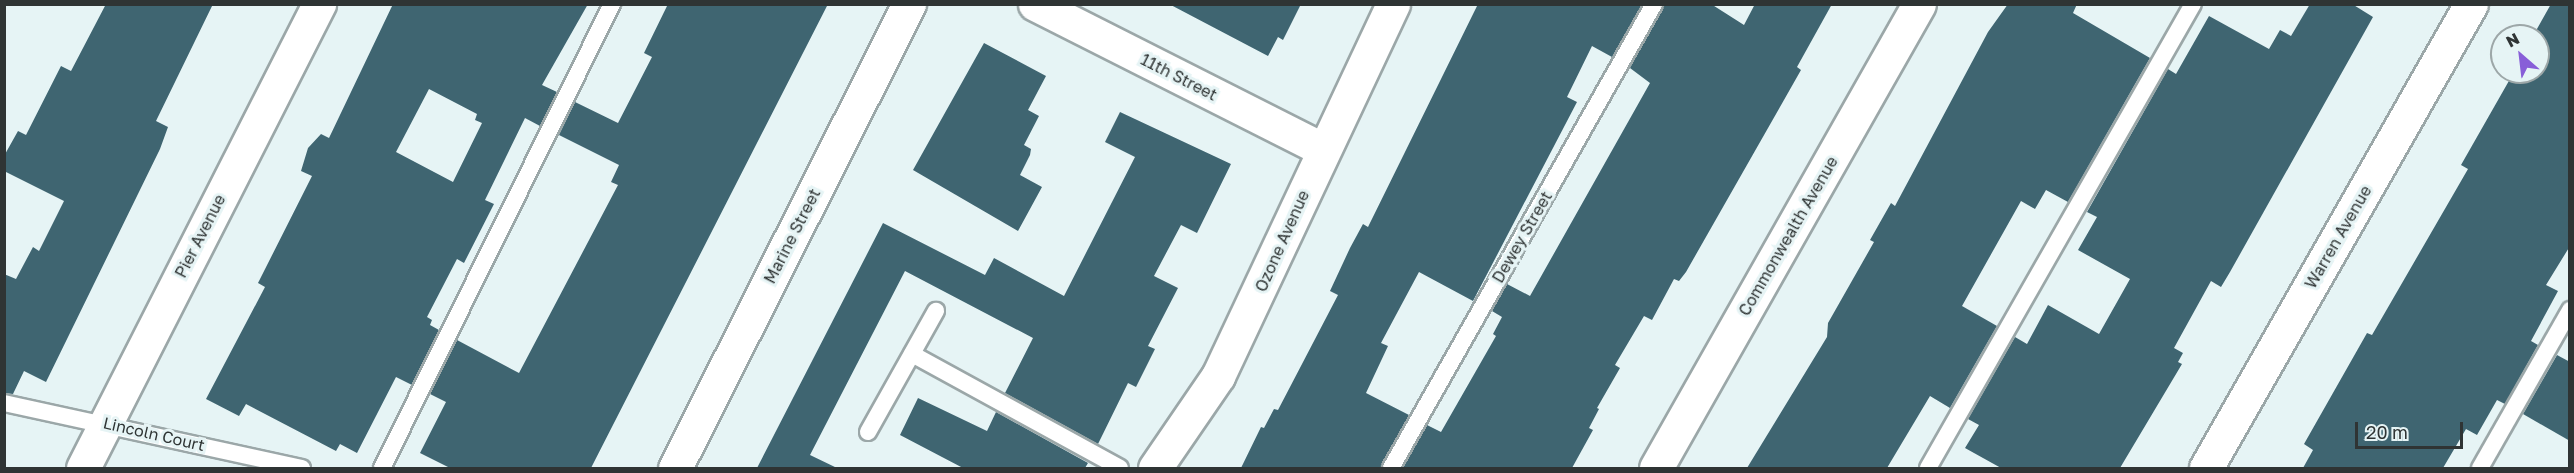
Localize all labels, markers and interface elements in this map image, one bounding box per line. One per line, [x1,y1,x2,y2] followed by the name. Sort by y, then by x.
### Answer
[2490,24,2550,84] north arrow
[2502,28,2523,52] text: N
[1138,50,1220,104] street label: 11th Street
[1735,153,1841,319] street label: Commonwealth Avenue
[2301,182,2375,292] street label: Warren Avenue
[760,185,824,287] street label: Marine Street
[1251,187,1313,295] street label: Ozone Avenue
[1488,188,1556,286] street label: Dewey Street
[171,191,229,281] street label: Pier Avenue
[2358,410,2466,448] scale bar
[101,413,207,455] street label: Lincoln Court
[2366,421,2408,443] text: 20 m

